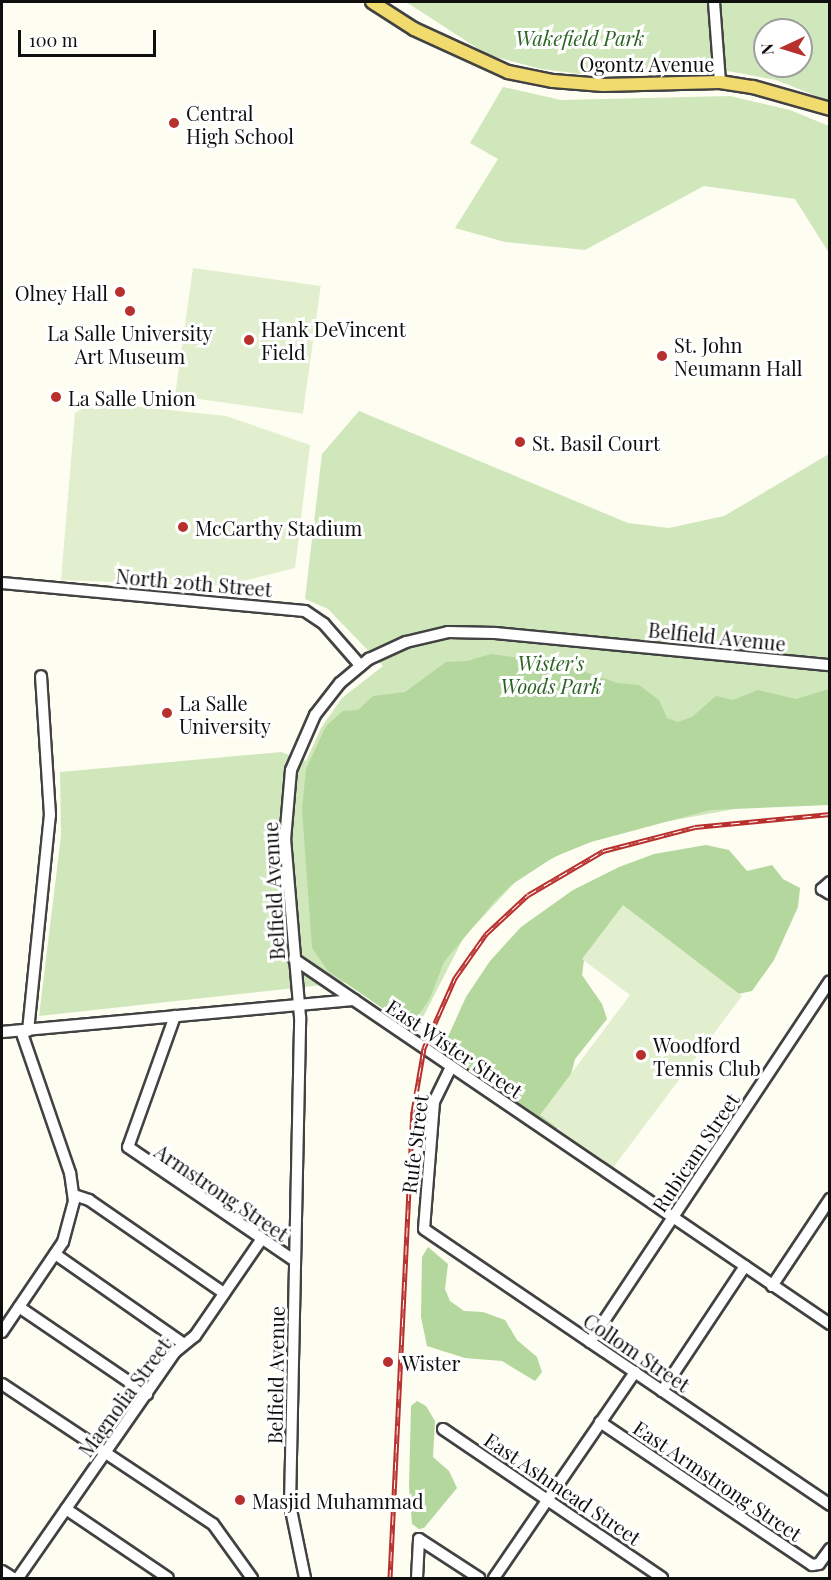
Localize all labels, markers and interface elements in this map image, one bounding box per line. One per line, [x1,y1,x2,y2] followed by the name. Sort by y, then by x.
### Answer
[21,18,159,56] scale bar
[753,18,813,78] north arrow
[516,25,644,49] park label: Wakefield Park
[29,28,78,52] text: 100 m
[756,43,777,56] text: N
[579,51,715,75] street label: Ogontz Avenue
[186,100,294,147] place label: Central High School
[167,116,181,130] marker: Central High School
[14,280,108,304] place label: Olney Hall
[113,285,127,299] marker: Olney Hall
[123,304,137,318] marker: La Salle University Art Museum
[261,316,406,363] place label: Hank DeVincent Field
[47,320,213,367] place label: La Salle University Art Museum
[674,332,803,379] place label: St. John Neumann Hall
[242,333,256,347] marker: Hank DeVincent Field
[655,349,669,363] marker: St. John Neumann Hall
[68,385,196,409] place label: La Salle Union
[49,390,63,404] marker: La Salle Union
[532,430,660,454] place label: St. Basil Court
[513,435,527,449] marker: St. Basil Court
[195,515,363,539] place label: McCarthy Stadium
[176,520,190,534] marker: McCarthy Stadium
[115,563,273,601] street label: North 20th Street
[647,617,787,655] street label: Belfield Avenue
[501,650,601,697] park label: Wister's Woods Park
[179,690,271,737] place label: La Salle University
[160,706,174,720] marker: La Salle University
[257,821,289,961] street label: Belfield Avenue
[382,993,528,1103] street label: East Wister Street
[653,1032,761,1079] place label: Woodford Tennis Club
[634,1048,648,1062] marker: Woodford Tennis Club
[647,1088,743,1216] street label: Rubicam Street
[396,1093,432,1195] street label: Rufe Street
[151,1139,293,1245] street label: Armstrong Street
[262,1305,288,1445] street label: Belfield Avenue
[579,1308,695,1396] street label: Collom Street
[73,1333,175,1461] street label: Magnolia Street
[402,1350,461,1374] place label: Wister
[379,1353,397,1371] marker: Wister
[629,1414,807,1546] street label: East Armstrong Street
[480,1426,646,1550] street label: East Ashmead Street
[252,1488,424,1512] place label: Masjid Muhammad
[233,1493,247,1507] marker: Masjid Muhammad

